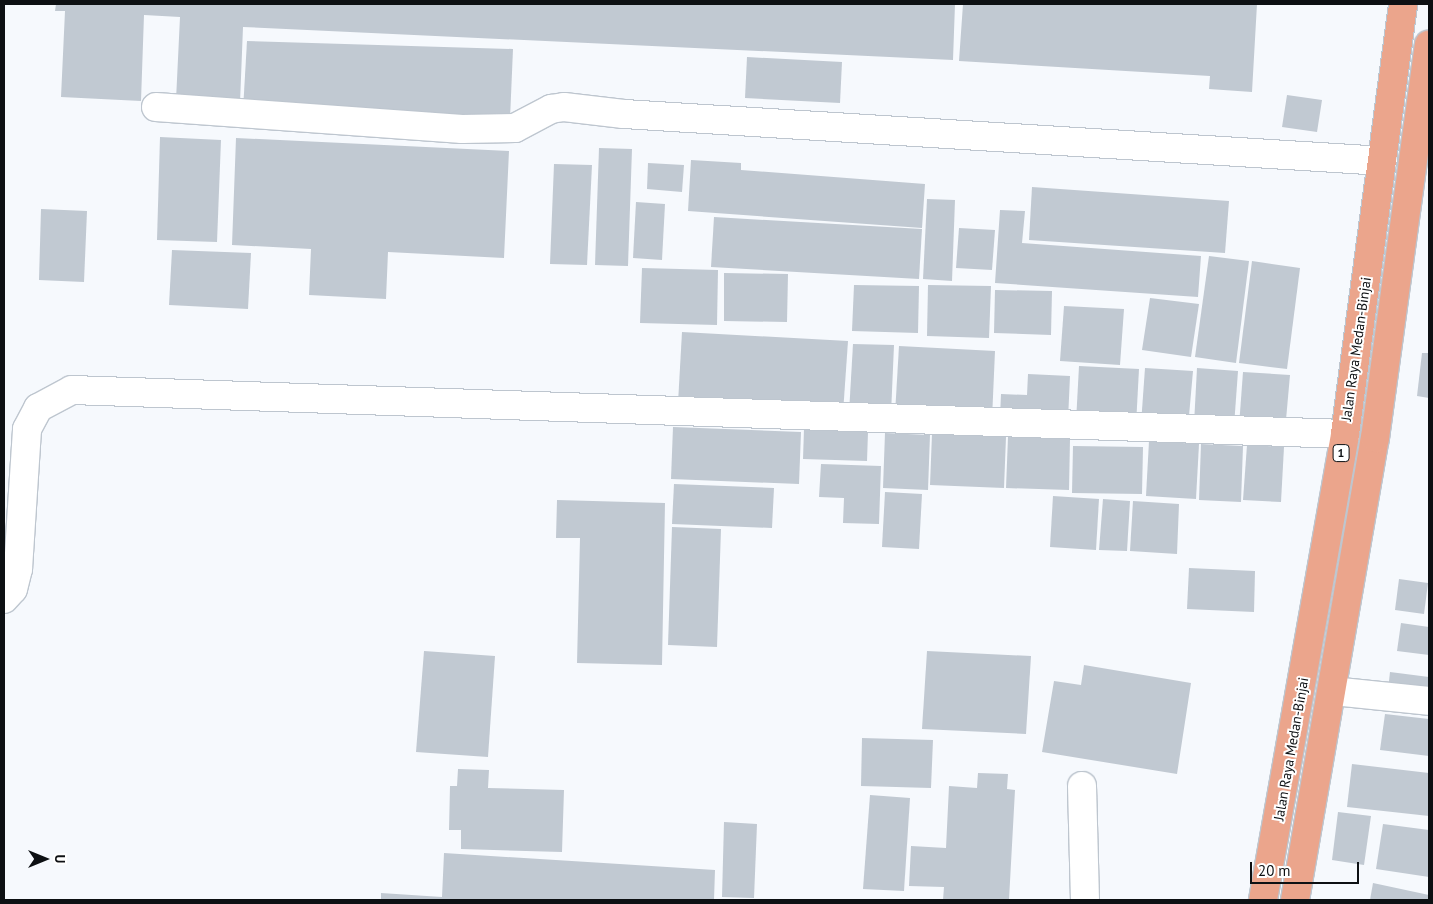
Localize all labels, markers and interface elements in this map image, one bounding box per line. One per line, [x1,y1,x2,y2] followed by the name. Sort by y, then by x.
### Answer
[1338,276,1374,422] street label: Jalan Raya Medan-Binjai
[1332,443,1350,462] road number: 1
[1270,676,1312,822] street label: Jalan Raya Medan-Binjai
[20,834,70,884] north arrow
[1253,852,1362,884] scale bar
[51,855,69,863] text: U
[1258,861,1291,880] text: 20 m

